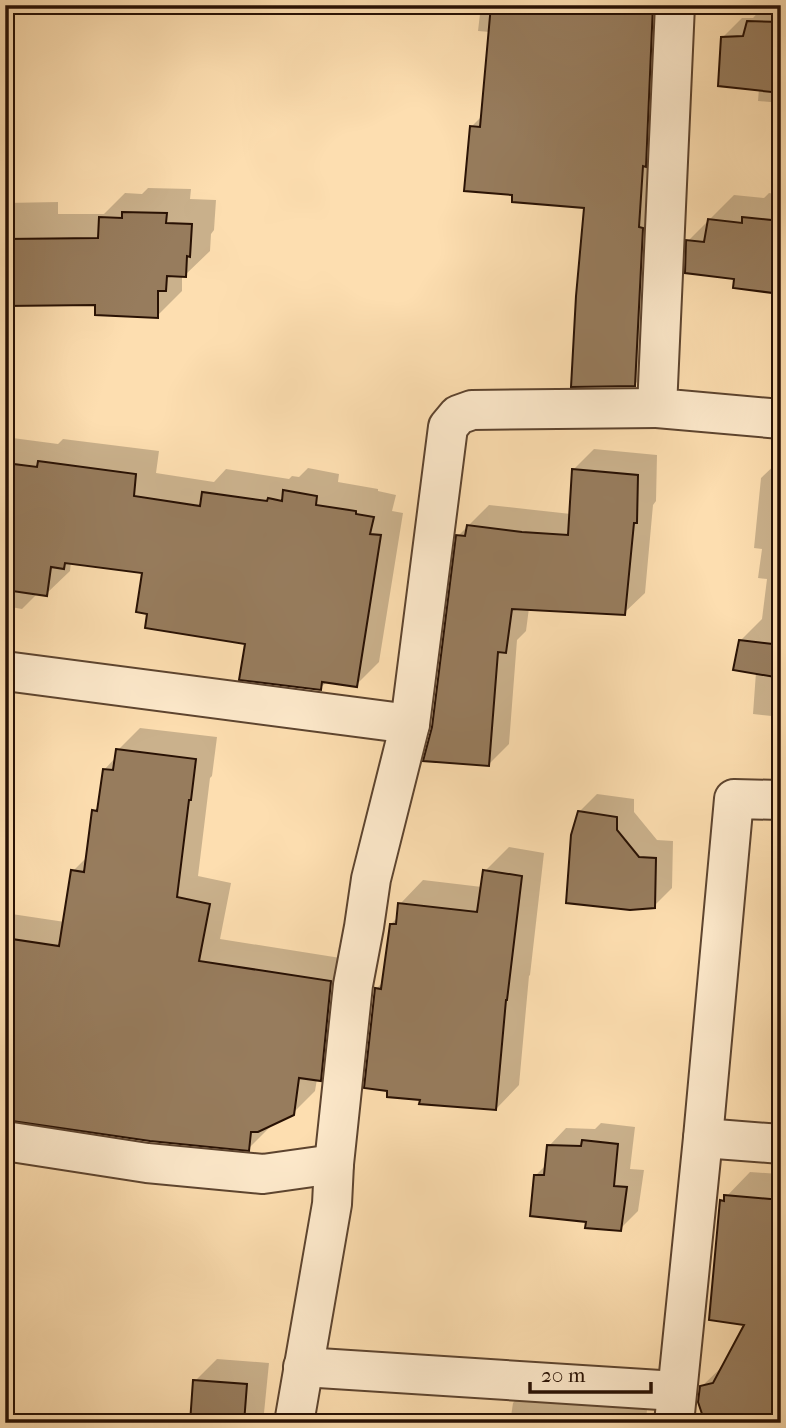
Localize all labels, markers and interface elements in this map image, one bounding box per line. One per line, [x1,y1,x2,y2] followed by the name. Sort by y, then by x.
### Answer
[530,1351,651,1395] scale bar
[541,1363,586,1387] text: 20 m

